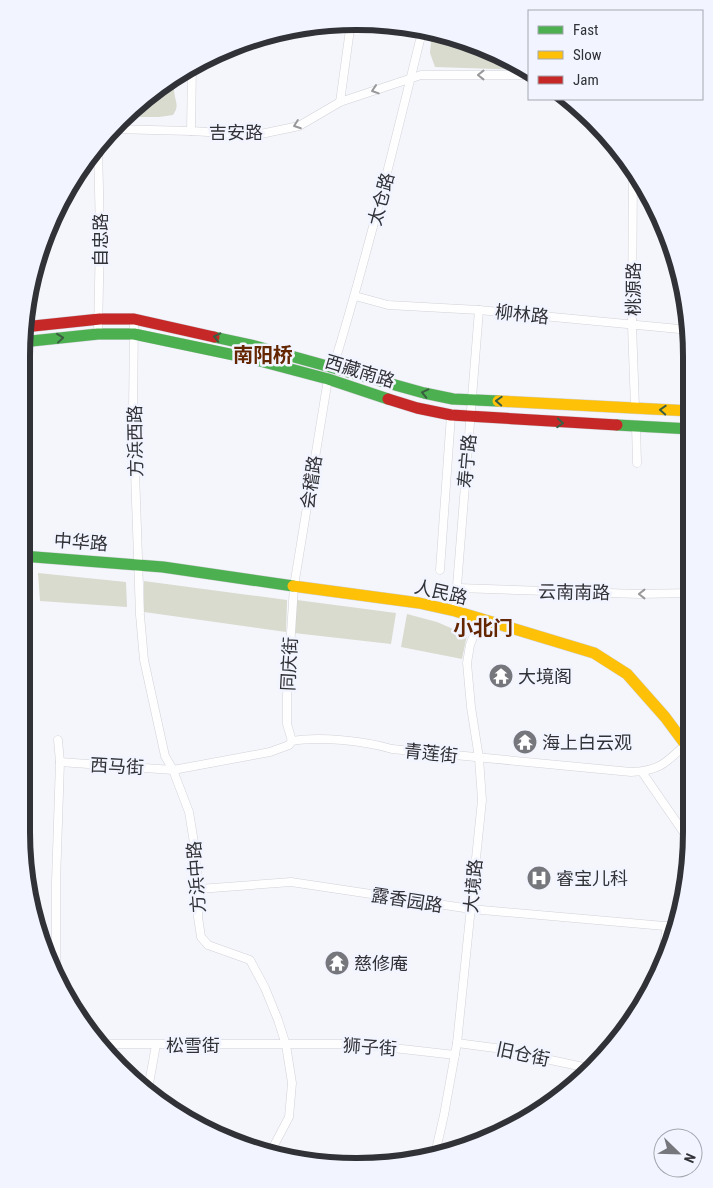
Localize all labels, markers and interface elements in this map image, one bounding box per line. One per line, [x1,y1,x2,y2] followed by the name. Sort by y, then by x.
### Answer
[528,10,703,100] legend
[573,21,598,39] text: Fast
[573,46,602,64] text: Slow
[476,70,484,80] one-way arrow
[573,71,599,89] text: Jam
[371,84,380,94] one-way arrow
[293,119,302,129] one-way arrow
[209,122,263,143] street label: 吉安路
[364,170,398,228] street label: 太仓路
[90,213,111,267] street label: 自忠路
[623,262,644,316] street label: 桃源路
[494,301,550,327] street label: 柳林路
[213,332,222,343] one-way arrow
[57,333,65,344] one-way arrow
[233,343,293,367] district label: 南阳桥
[323,350,397,392] street label: 西藏南路
[420,388,429,399] one-way arrow
[495,396,503,407] one-way arrow
[659,404,667,415] one-way arrow
[124,405,146,477] street label: 方浜西路
[556,417,564,428] one-way arrow
[454,433,480,489] street label: 寿宁路
[296,454,326,510] street label: 会稽路
[53,530,109,554] street label: 中华路
[412,576,470,608] street label: 人民路
[538,581,610,603] street label: 云南南路
[638,589,646,599] one-way arrow
[453,616,513,640] district label: 小北门
[277,636,301,692] street label: 同庆街
[488,663,514,689] temple icon: 大境阁
[518,666,572,687] place label: 大境阁
[512,729,538,755] temple icon: 海上白云观
[542,732,632,753] place label: 海上白云观
[403,740,459,766] street label: 青莲街
[89,754,145,778] street label: 西马街
[183,840,209,914] street label: 方浜中路
[460,858,486,914] street label: 大境路
[526,865,552,891] hospital icon: 睿宝儿科
[556,868,628,889] place label: 睿宝儿科
[370,884,444,916] street label: 露香园路
[324,950,350,976] temple icon: 慈修庵
[354,953,408,974] place label: 慈修庵
[166,1035,220,1056] street label: 松雪街
[342,1035,398,1059] street label: 狮子街
[494,1038,552,1070] street label: 旧仓街
[653,1128,703,1178] north arrow
[681,1151,699,1165] text: N

